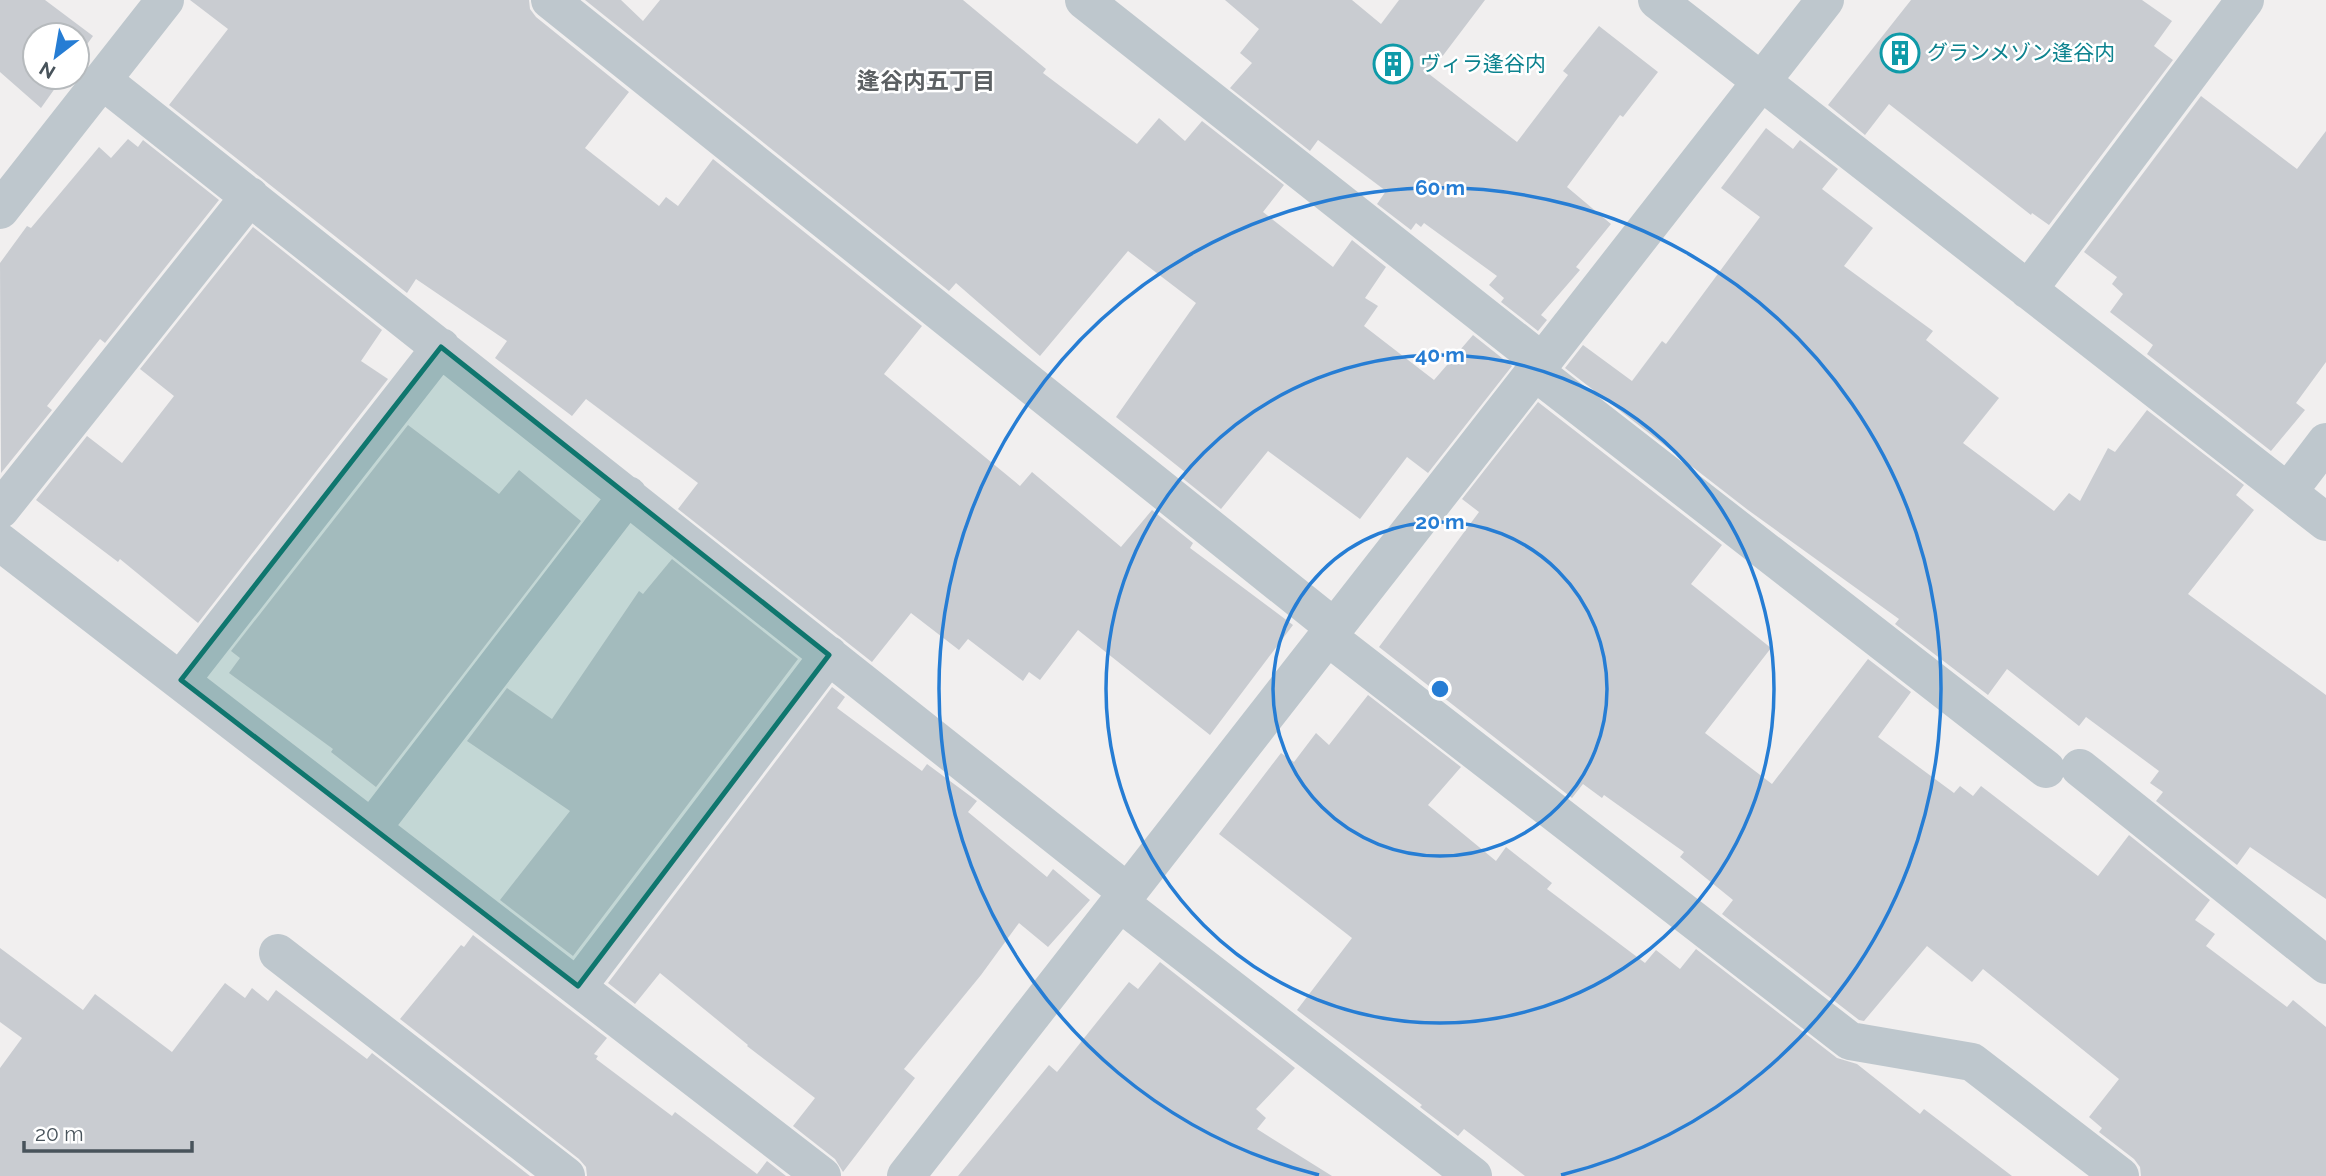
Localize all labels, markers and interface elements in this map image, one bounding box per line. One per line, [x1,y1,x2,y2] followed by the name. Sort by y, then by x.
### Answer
[21,21,91,91] north arrow
[1879,32,1921,74] building icon: グランメゾン逢谷内
[1927,40,2115,65] place label: グランメゾン逢谷内
[1372,43,1414,85] building icon: ヴィラ逢谷内
[1420,51,1546,76] place label: ヴィラ逢谷内
[35,57,59,84] text: N
[857,67,995,94] district label: 逢谷内五丁目
[1415,175,1465,200] text: 60 m
[1415,342,1465,367] text: 40 m
[1415,509,1465,534] text: 20 m
[1428,677,1452,701] centre of rings
[24,1110,192,1154] scale bar
[35,1121,83,1146] text: 20 m

